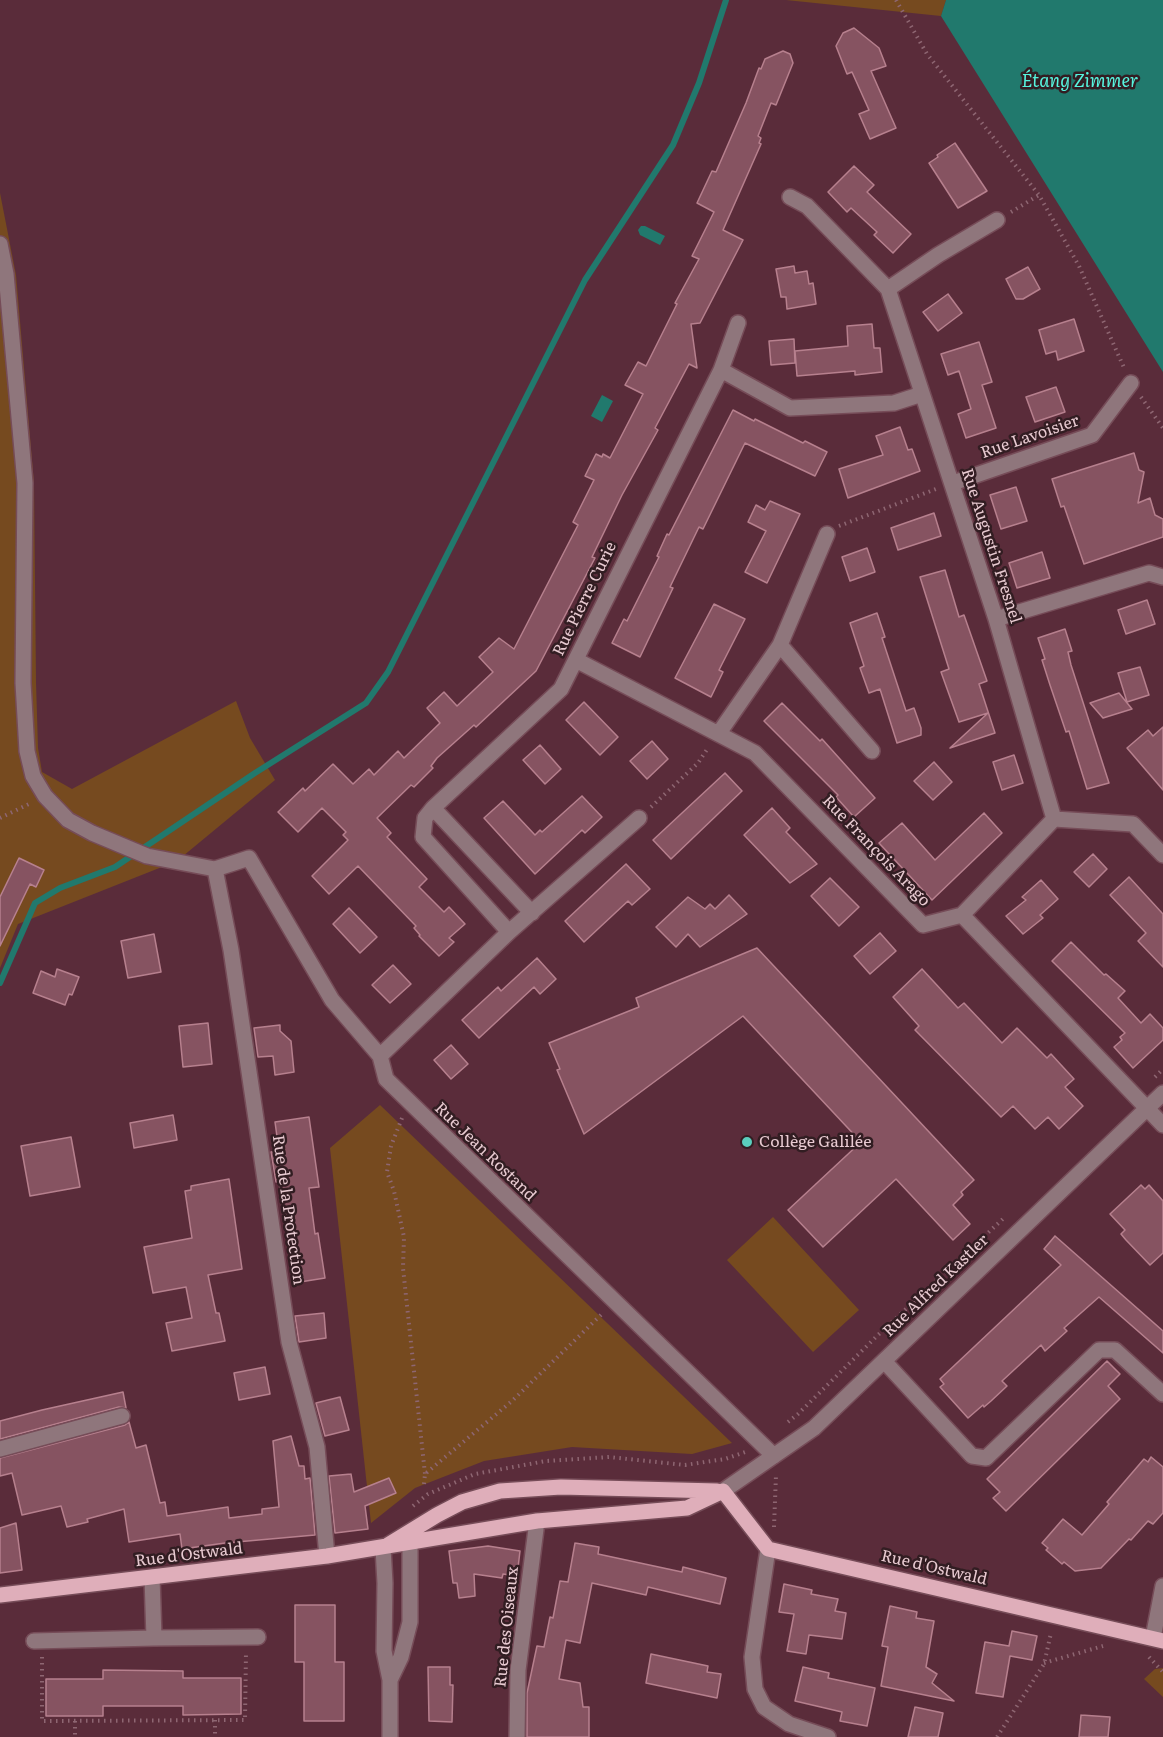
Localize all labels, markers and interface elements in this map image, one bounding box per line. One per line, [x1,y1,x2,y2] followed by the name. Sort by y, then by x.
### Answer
[1022,71,1138,93] water label: Étang Zimmer
[978,411,1082,463] street label: Rue Lavoisier
[957,466,1025,626] street label: Rue Augustin Fresnel
[549,539,621,659] street label: Rue Pierre Curie
[818,791,934,911] street label: Rue François Arago
[430,1099,540,1205] street label: Rue Jean Rostand
[759,1132,871,1152] place label: Collège Galilée
[268,1134,308,1286] street label: Rue de la Protection
[740,1135,754,1149] marker: Collège Galilée
[879,1231,993,1341] street label: Rue Alfred Kastler
[134,1539,244,1571] street label: Rue d'Ostwald
[879,1546,989,1590] street label: Rue d'Ostwald
[491,1566,523,1688] street label: Rue des Oiseaux

